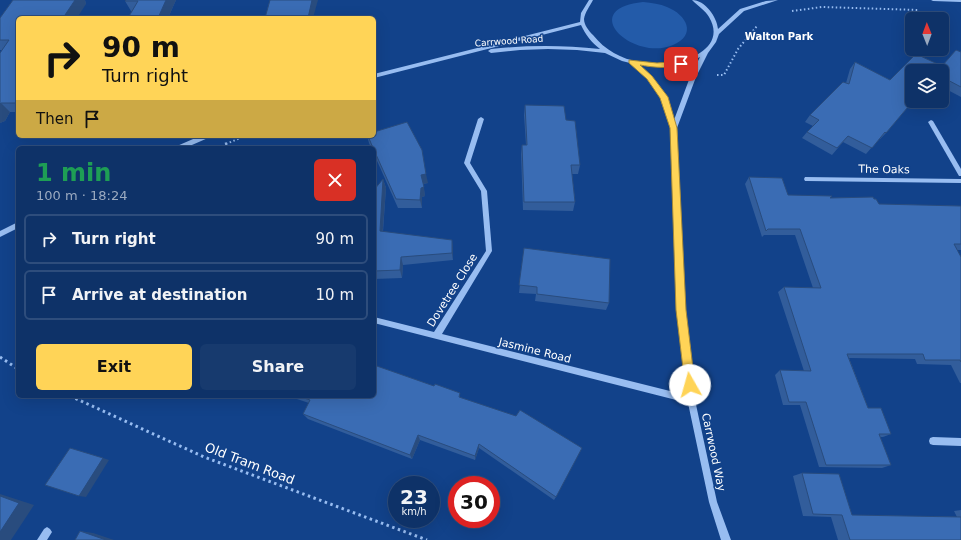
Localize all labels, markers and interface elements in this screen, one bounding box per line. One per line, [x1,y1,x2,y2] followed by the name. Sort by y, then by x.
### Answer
[905,12,949,56] north arrow
[905,12,949,108] map controls
[102,31,180,64] text: 90 m
[745,31,814,42] district label: Walton Park
[36,32,88,84] icon: right
[474,34,544,48] street label: Carrwood Road
[664,47,698,81] pin
[670,53,692,75] icon: arrive
[905,64,949,108] button: layers
[102,65,188,86] text: Turn right
[81,108,103,130] icon: arrive
[36,110,73,128] text: Then
[36,159,111,187] text: 1 min
[314,159,356,201] button: close
[857,163,910,176] street label: The Oaks
[36,188,127,203] text: 100 m · 18:24
[38,228,60,250] icon: right
[72,230,156,248] text: Turn right
[316,230,354,248] text: 90 m
[425,251,480,329] street label: Dovetree Close
[38,284,60,306] icon: arrive
[72,286,247,304] text: Arrive at destination
[316,286,354,304] text: 10 m
[496,335,573,366] street label: Jasmine Road
[36,344,192,390] button: Exit
[200,344,356,390] button: Share
[669,364,711,406] position arrow
[699,412,728,493] street label: Carrwood Way
[203,439,297,487] street label: Old Tram Road
[448,476,500,528] speed limit sign: 30
[400,485,428,509] text: 23
[401,506,427,517] text: km/h

